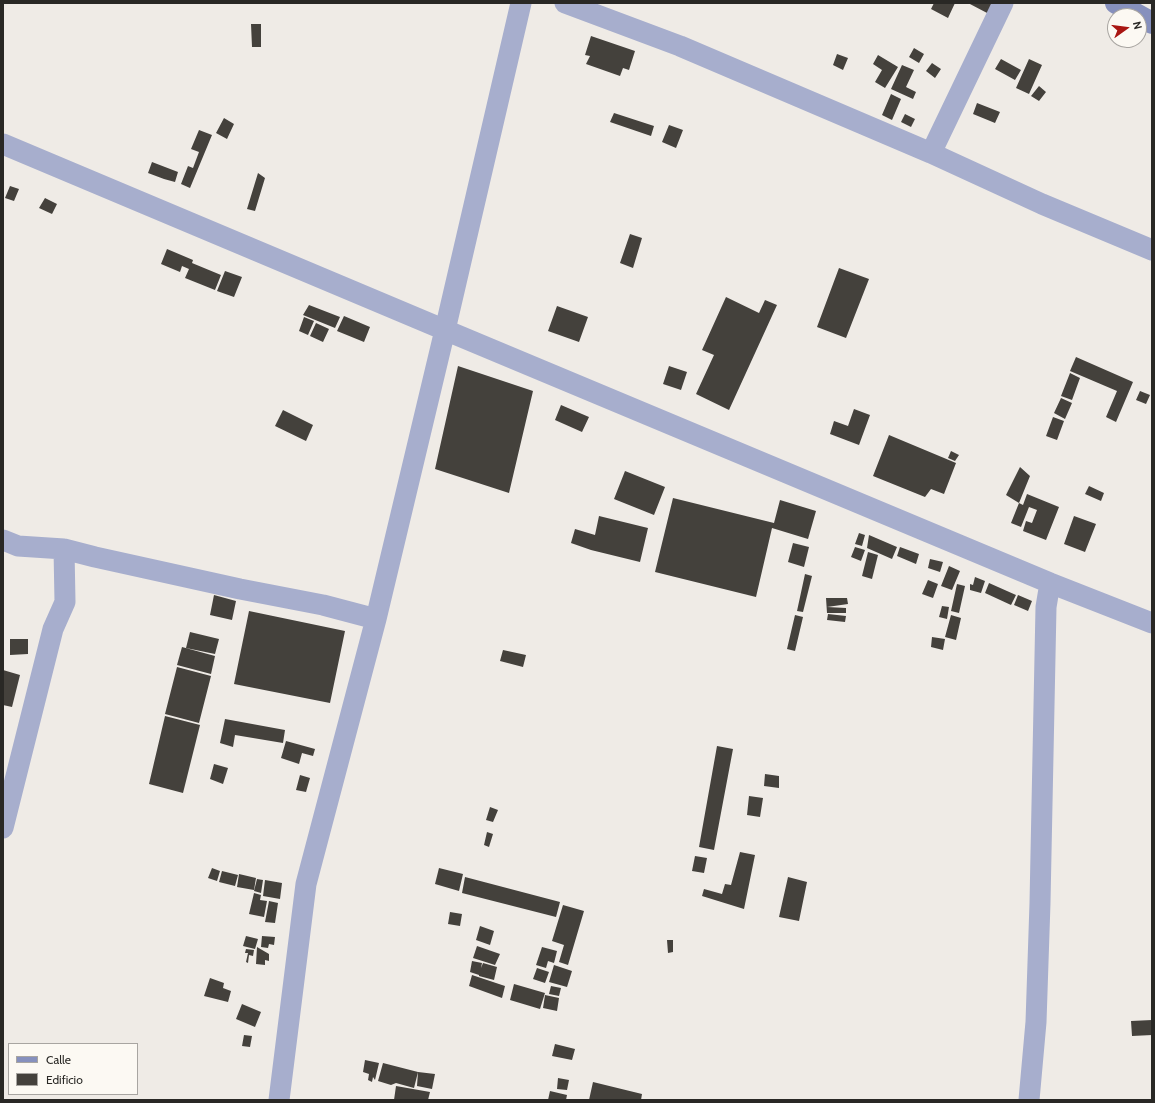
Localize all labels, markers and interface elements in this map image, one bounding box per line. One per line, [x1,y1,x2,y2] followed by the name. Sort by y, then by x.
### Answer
[1107,8,1147,48] north arrow
[1130,20,1145,31] text: N
[8,1043,138,1095] legend
[46,1052,71,1067] text: Calle
[46,1072,83,1087] text: Edificio

